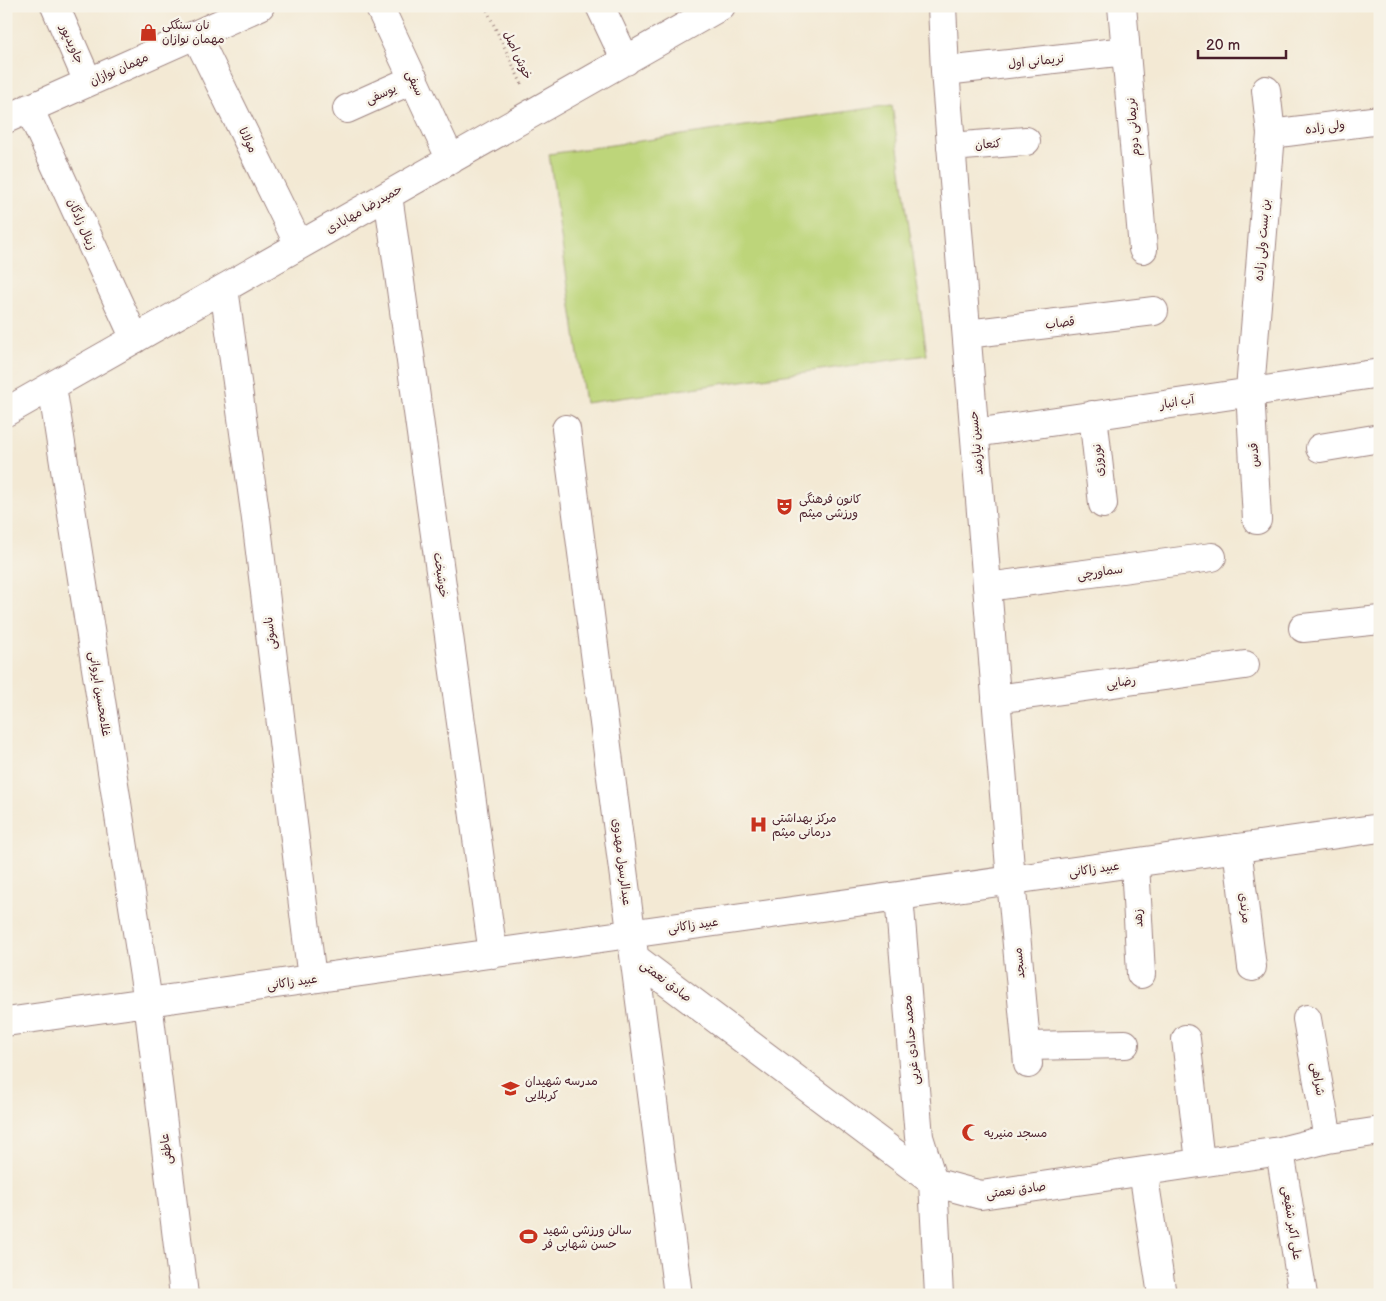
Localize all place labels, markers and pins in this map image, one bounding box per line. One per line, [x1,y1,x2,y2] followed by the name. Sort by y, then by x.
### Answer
[162,18,225,47] place label: نان سنگکی مهمان‌ نوازان
[138,22,158,42] shop icon: نان سنگکی مهمان‌ نوازان
[799,492,861,522] place label: کانون فرهنگی ورزشی میثم
[775,496,795,516] theatre icon: کانون فرهنگی ورزشی میثم
[772,811,836,841] place label: مرکز بهداشتی درمانی میثم
[748,815,768,835] hospital icon: مرکز بهداشتی درمانی میثم
[525,1074,598,1103] place label: مدرسه شهیدان کربلایی
[501,1078,521,1098] school or university icon: مدرسه شهیدان کربلایی
[960,1123,980,1143] mosque icon: مسجد منیریه
[984,1126,1047,1141] place label: مسجد منیریه
[542,1223,632,1252] place label: سالن ورزشی شهید حسن شهابی فر
[519,1227,539,1247] sports icon: سالن ورزشی شهید حسن شهابی فر

